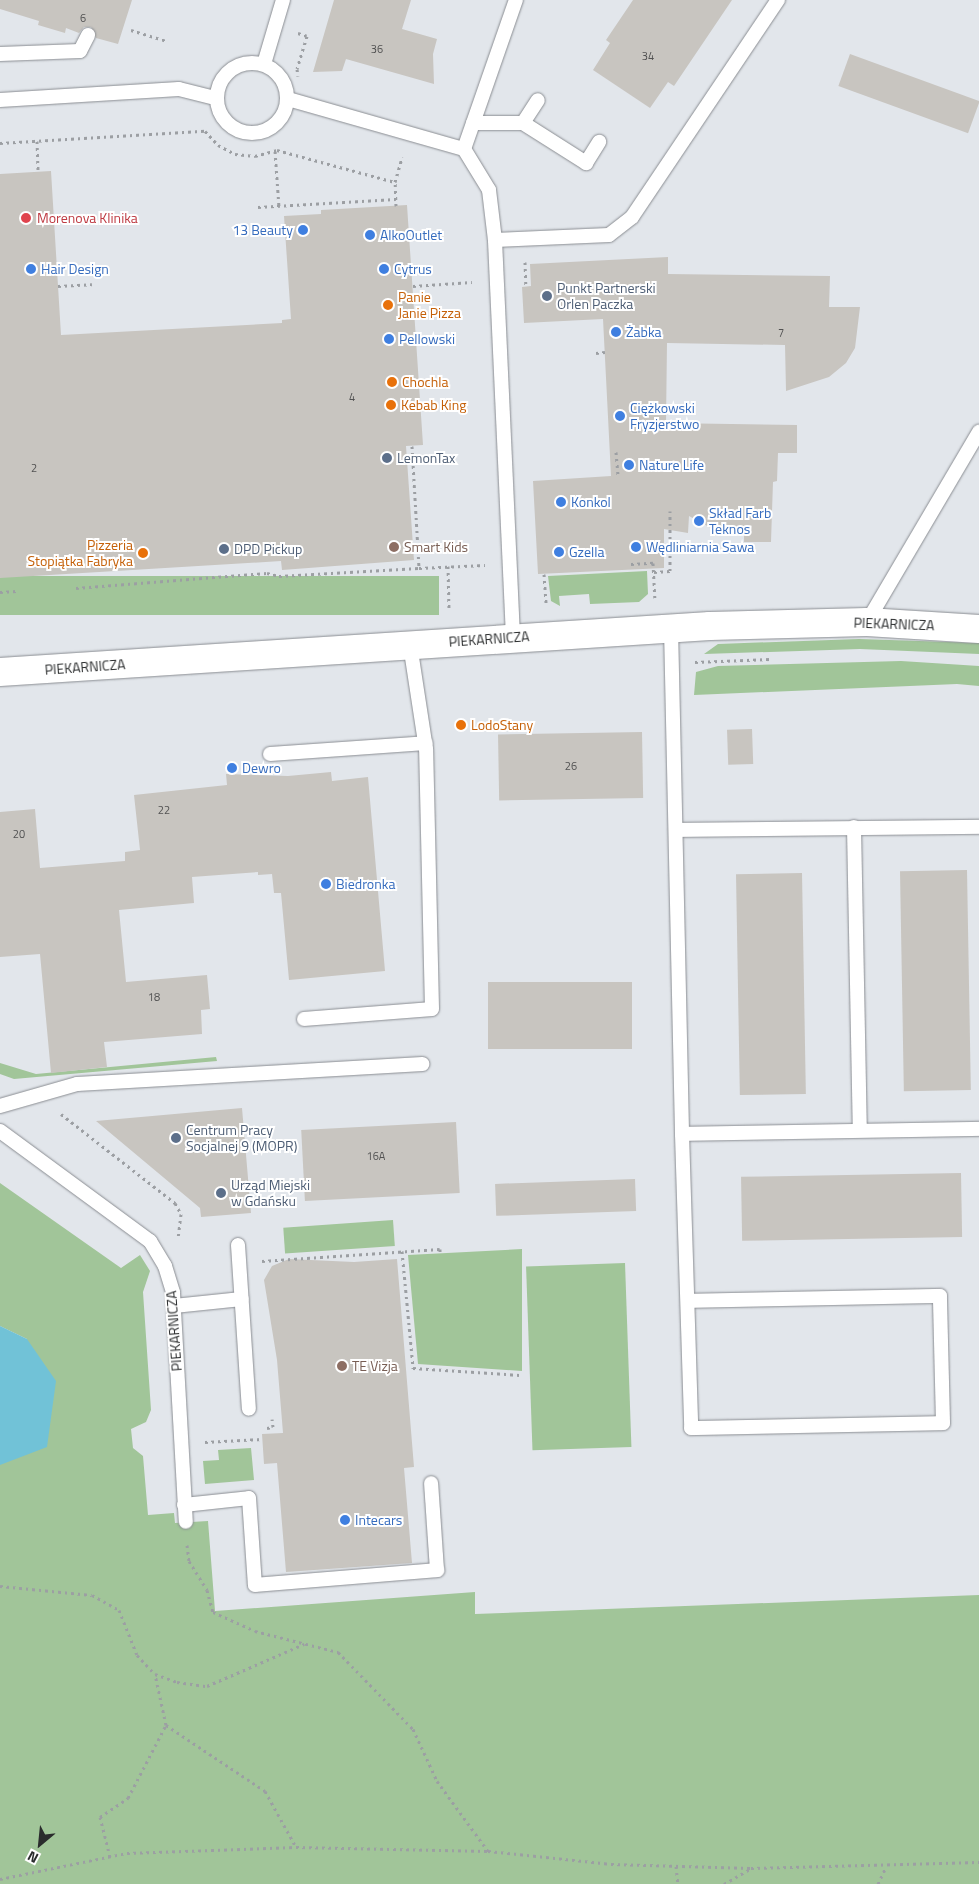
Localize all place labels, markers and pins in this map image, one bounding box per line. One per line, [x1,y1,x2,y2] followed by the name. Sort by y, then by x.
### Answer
[37,210,138,226] place label: Morenova Klinika
[19,211,33,225] marker: Morenova Klinika
[232,222,293,238] place label: 13 Beauty
[297,224,309,236] marker: 13 Beauty
[380,227,442,243] place label: AlkoOutlet
[364,229,376,241] marker: AlkoOutlet
[41,261,109,277] place label: Hair Design
[394,261,432,277] place label: Cytrus
[25,263,37,275] marker: Hair Design
[378,263,390,275] marker: Cytrus
[557,280,656,312] place label: Punkt Partnerski Orlen Paczka
[398,289,461,322] place label: Panie Janie Pizza
[541,290,553,302] marker: Punkt Partnerski Orlen Paczka
[382,299,394,311] marker: Panie Janie Pizza
[626,324,662,340] place label: Żabka
[610,326,622,338] marker: Żabka
[399,331,455,347] place label: Pellowski
[383,333,395,345] marker: Pellowski
[402,374,448,390] place label: Chochla
[386,376,398,388] marker: Chochla
[401,397,466,413] place label: Kebab King
[385,399,397,411] marker: Kebab King
[630,400,699,432] place label: Ciężkowski Fryzjerstwo
[614,410,626,422] marker: Ciężkowski Fryzjerstwo
[397,450,455,466] place label: LemonTax
[381,452,393,464] marker: LemonTax
[639,457,704,473] place label: Nature Life
[623,459,635,471] marker: Nature Life
[571,494,611,510] place label: Konkol
[555,496,567,508] marker: Konkol
[709,505,771,538] place label: Skład Farb Teknos
[693,515,705,527] marker: Skład Farb Teknos
[28,537,133,570] place label: Pizzeria Stopiątka Fabryka
[404,539,468,555] place label: Smart Kids
[646,539,754,555] place label: Wędliniarnia Sawa
[234,541,302,557] place label: DPD Pickup
[388,541,400,553] marker: Smart Kids
[630,541,642,553] marker: Wędliniarnia Sawa
[218,543,230,555] marker: DPD Pickup
[569,544,605,560] place label: Gzella
[553,546,565,558] marker: Gzella
[137,547,149,559] marker: Pizzeria Stopiątka Fabryka
[471,717,533,733] place label: LodoStany
[455,719,467,731] marker: LodoStany
[242,760,281,776] place label: Dewro
[226,762,238,774] marker: Dewro
[336,876,395,892] place label: Biedronka
[320,878,332,890] marker: Biedronka
[186,1122,297,1154] place label: Centrum Pracy Socjalnej 9 (MOPR)
[170,1132,182,1144] marker: Centrum Pracy Socjalnej 9 (MOPR)
[231,1177,310,1210] place label: Urząd Miejski w Gdańsku
[215,1187,227,1199] marker: Urząd Miejski w Gdańsku
[352,1358,398,1374] place label: TE Vizja
[336,1360,348,1372] marker: TE Vizja
[355,1512,402,1528] place label: Intecars
[339,1514,351,1526] marker: Intecars

